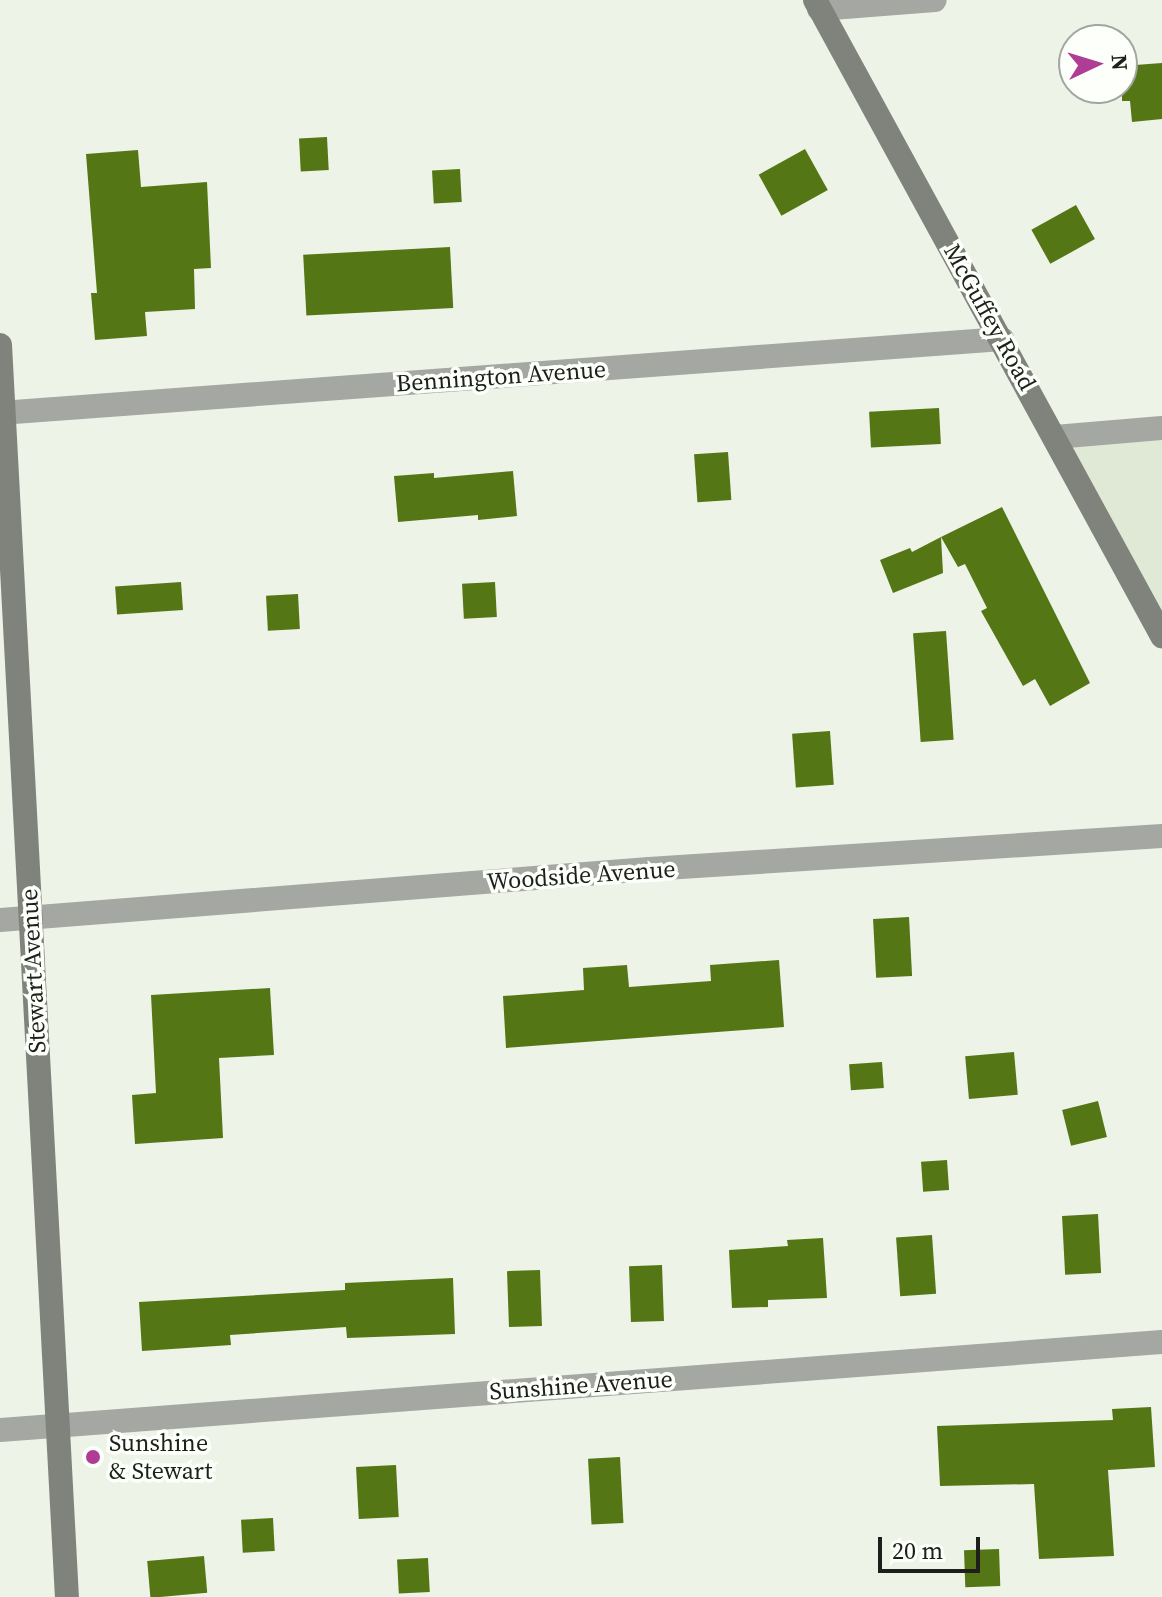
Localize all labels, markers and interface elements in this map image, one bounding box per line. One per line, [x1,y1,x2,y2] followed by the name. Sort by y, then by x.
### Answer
[1058,24,1138,104] north arrow
[1104,53,1135,72] text: N
[938,239,1042,395] street label: McGuffey Road
[395,354,607,398] street label: Bennington Avenue
[486,854,676,896] street label: Woodside Avenue
[14,888,52,1054] street label: Stewart Avenue
[488,1364,674,1406] street label: Sunshine Avenue
[109,1429,212,1485] place label: Sunshine & Stewart
[84,1448,102,1466] marker: Sunshine & Stewart
[882,1521,984,1571] scale bar
[892,1534,943,1567] text: 20 m

